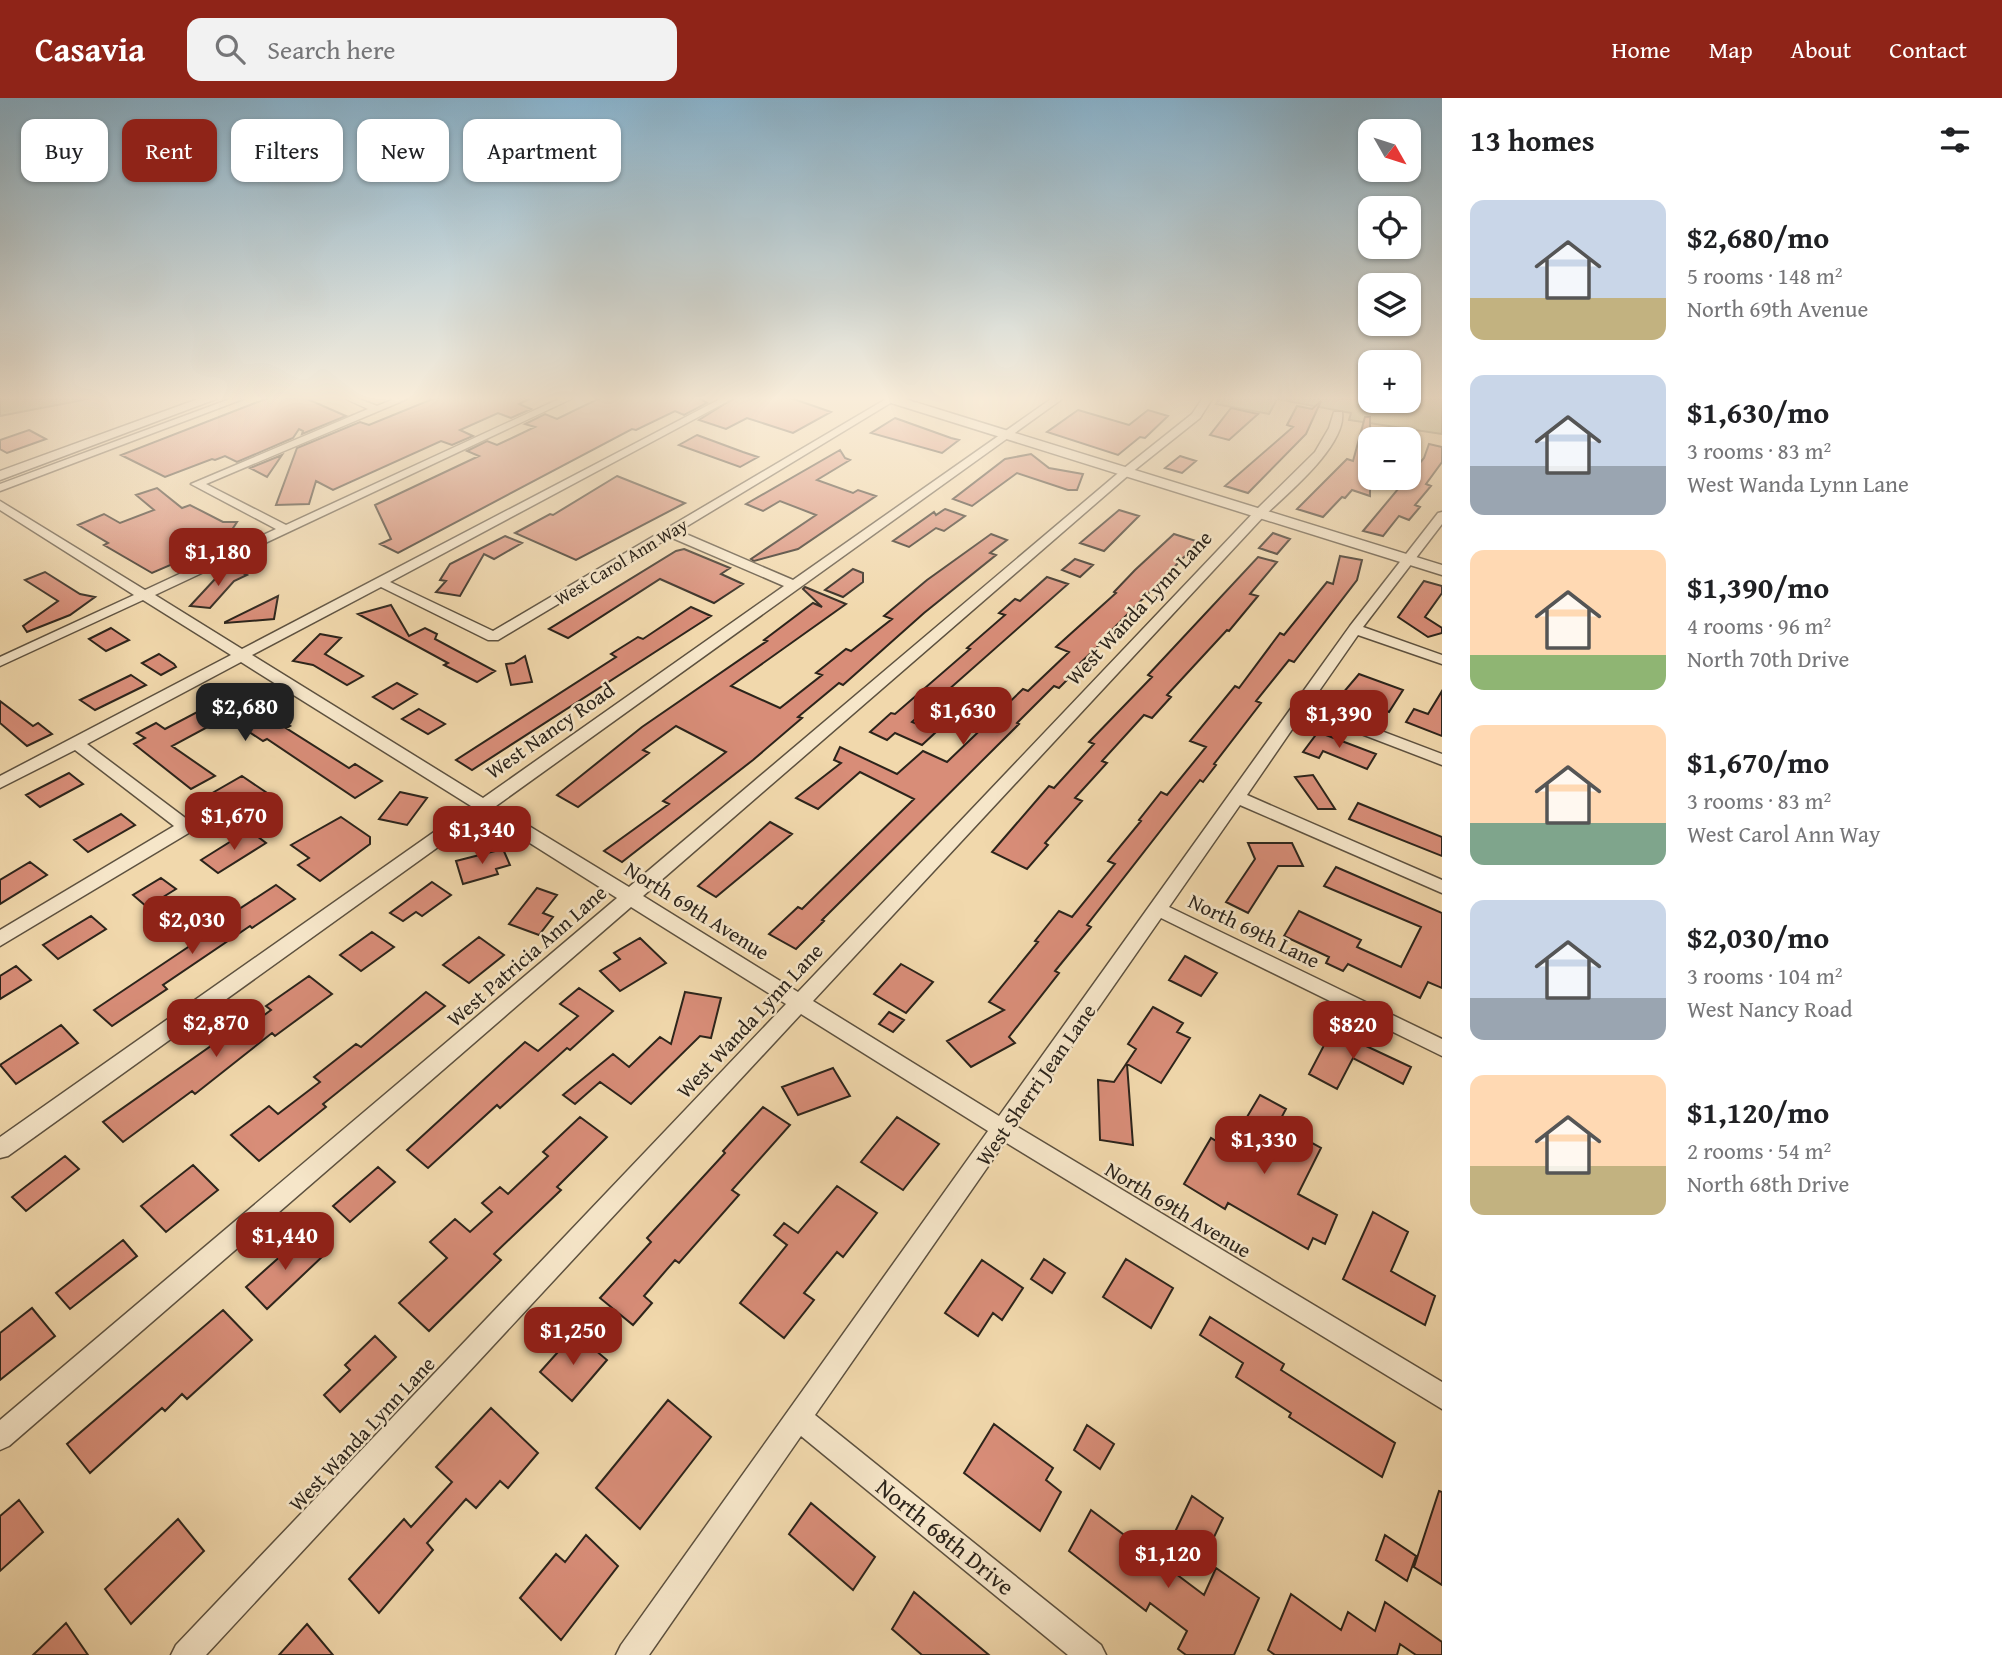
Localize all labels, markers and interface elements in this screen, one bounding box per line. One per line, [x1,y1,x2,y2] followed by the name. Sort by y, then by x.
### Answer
[187,18,677,81] search box
[35,25,145,73] text: Casavia
[211,30,249,68] icon: search
[267,30,396,69] text: Search here
[1612,32,1671,67] text: Home
[1709,32,1753,67] text: Map
[1791,32,1851,67] text: About
[1889,32,1967,67] text: Contact
[1470,118,1595,162] text: 13 homes
[21,119,108,182] chip: Buy
[122,119,217,182] chip: Rent
[231,119,343,182] chip: Filters
[357,119,449,182] chip: New
[463,119,621,182] chip: Apartment
[1358,119,1421,182] north arrow
[1358,119,1421,490] map controls
[1936,121,1974,159] icon: filters
[1358,196,1421,259] button: locate
[1687,215,1829,259] text: $2,680/mo
[1526,228,1610,312] icon: home
[1687,259,1842,292] text: 5 rooms · 148 m²
[1358,273,1421,336] button: layers
[1687,292,1868,325] text: North 69th Avenue
[1358,350,1421,413] button: +
[1687,390,1829,434] text: $1,630/mo
[1526,403,1610,487] icon: home
[1358,427,1421,490] button: −
[1687,434,1831,467] text: 3 rooms · 83 m²
[1687,467,1909,500] text: West Wanda Lynn Lane
[549,511,693,612] street label: West Carol Ann Way
[1058,523,1219,692] street label: West Wanda Lynn Lane
[161,528,275,588] pin: $1,180
[185,534,251,567] text: $1,180
[1687,565,1829,609] text: $1,390/mo
[1526,578,1610,662] icon: home
[1687,609,1831,642] text: 4 rooms · 96 m²
[1687,642,1849,675] text: North 70th Drive
[479,674,621,787] street label: West Nancy Road
[188,684,302,743] pin: $2,680
[906,688,1020,747] pin: $1,630
[212,689,278,722] text: $2,680
[1282,690,1396,750] pin: $1,390
[930,693,996,726] text: $1,630
[1306,696,1372,729] text: $1,390
[1687,740,1829,784] text: $1,670/mo
[1526,753,1610,837] icon: home
[1687,784,1831,817] text: 3 rooms · 83 m²
[177,792,291,852] pin: $1,670
[201,798,267,831] text: $1,670
[425,806,539,866] pin: $1,340
[449,812,515,845] text: $1,340
[1687,817,1880,850] text: West Carol Ann Way
[619,854,776,968] street label: North 69th Avenue
[440,877,614,1034] street label: West Patricia Ann Lane
[1183,885,1325,976] street label: North 69th Lane
[135,896,249,956] pin: $2,030
[159,902,225,935] text: $2,030
[1687,915,1829,959] text: $2,030/mo
[1526,928,1610,1012] icon: home
[669,936,830,1105] street label: West Wanda Lynn Lane
[1687,959,1842,992] text: 3 rooms · 104 m²
[1687,992,1852,1025] text: West Nancy Road
[968,997,1103,1172] street label: West Sherri Jean Lane
[159,1000,273,1059] pin: $2,870
[1312,1002,1394,1061] pin: $820
[183,1005,249,1038] text: $2,870
[1329,1007,1377,1040] text: $820
[1687,1090,1829,1134] text: $1,120/mo
[1526,1103,1610,1187] icon: home
[1207,1116,1321,1176] pin: $1,330
[1231,1122,1297,1155] text: $1,330
[1687,1134,1831,1167] text: 2 rooms · 54 m²
[1099,1154,1257,1266] street label: North 69th Avenue
[1687,1167,1849,1200] text: North 68th Drive
[228,1212,342,1272] pin: $1,440
[252,1218,318,1251] text: $1,440
[516,1308,630,1367] pin: $1,250
[540,1313,606,1346] text: $1,250
[281,1349,442,1518] street label: West Wanda Lynn Lane
[869,1470,1022,1603] street label: North 68th Drive
[1111,1530,1225,1590] pin: $1,120
[1135,1536,1201,1569] text: $1,120

